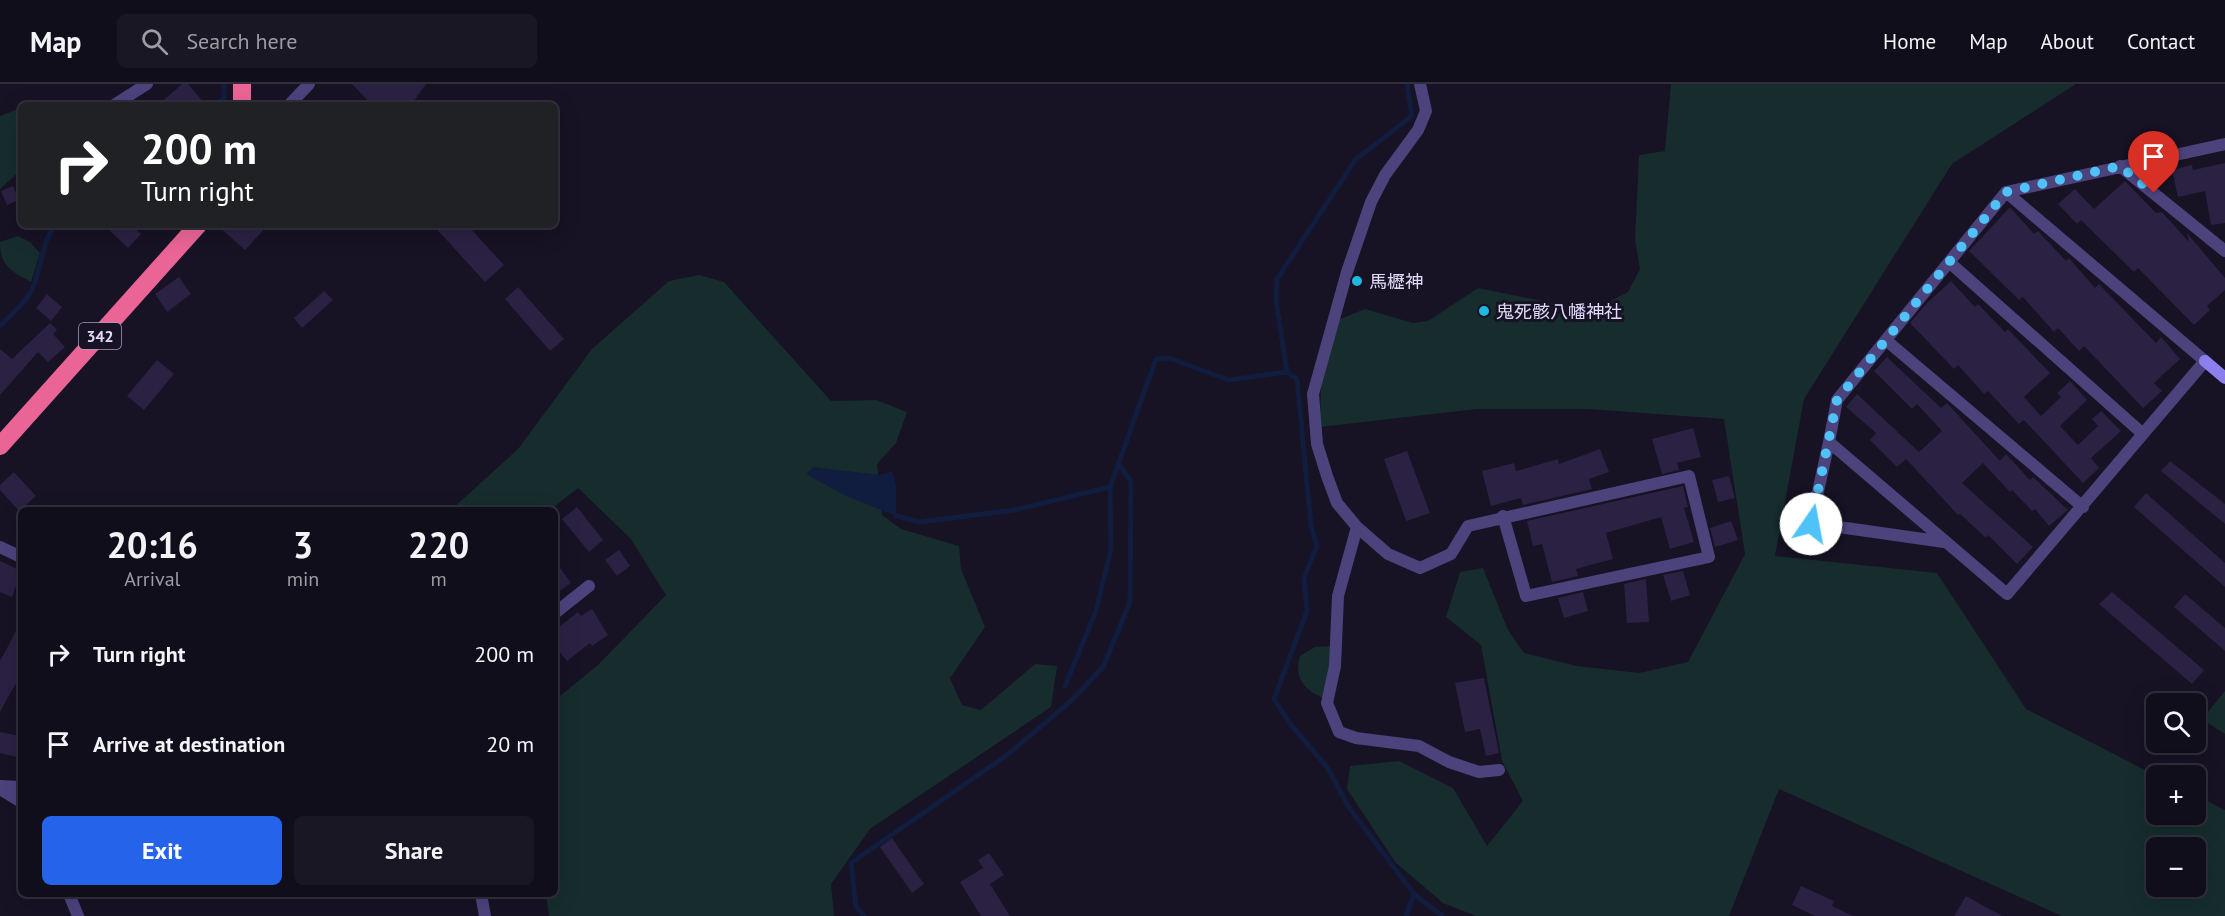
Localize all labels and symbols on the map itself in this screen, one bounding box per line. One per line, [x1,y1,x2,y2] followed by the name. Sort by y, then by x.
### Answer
[2128,131,2179,193] pin
[1369,270,1423,293] place label: 馬櫪神
[1350,274,1364,288] marker: 馬櫪神
[1496,300,1622,323] place label: 鬼死骸八幡神社
[1477,304,1491,318] marker: 鬼死骸八幡神社
[79,323,121,349] road number: 342
[1779,492,1843,556] position arrow

